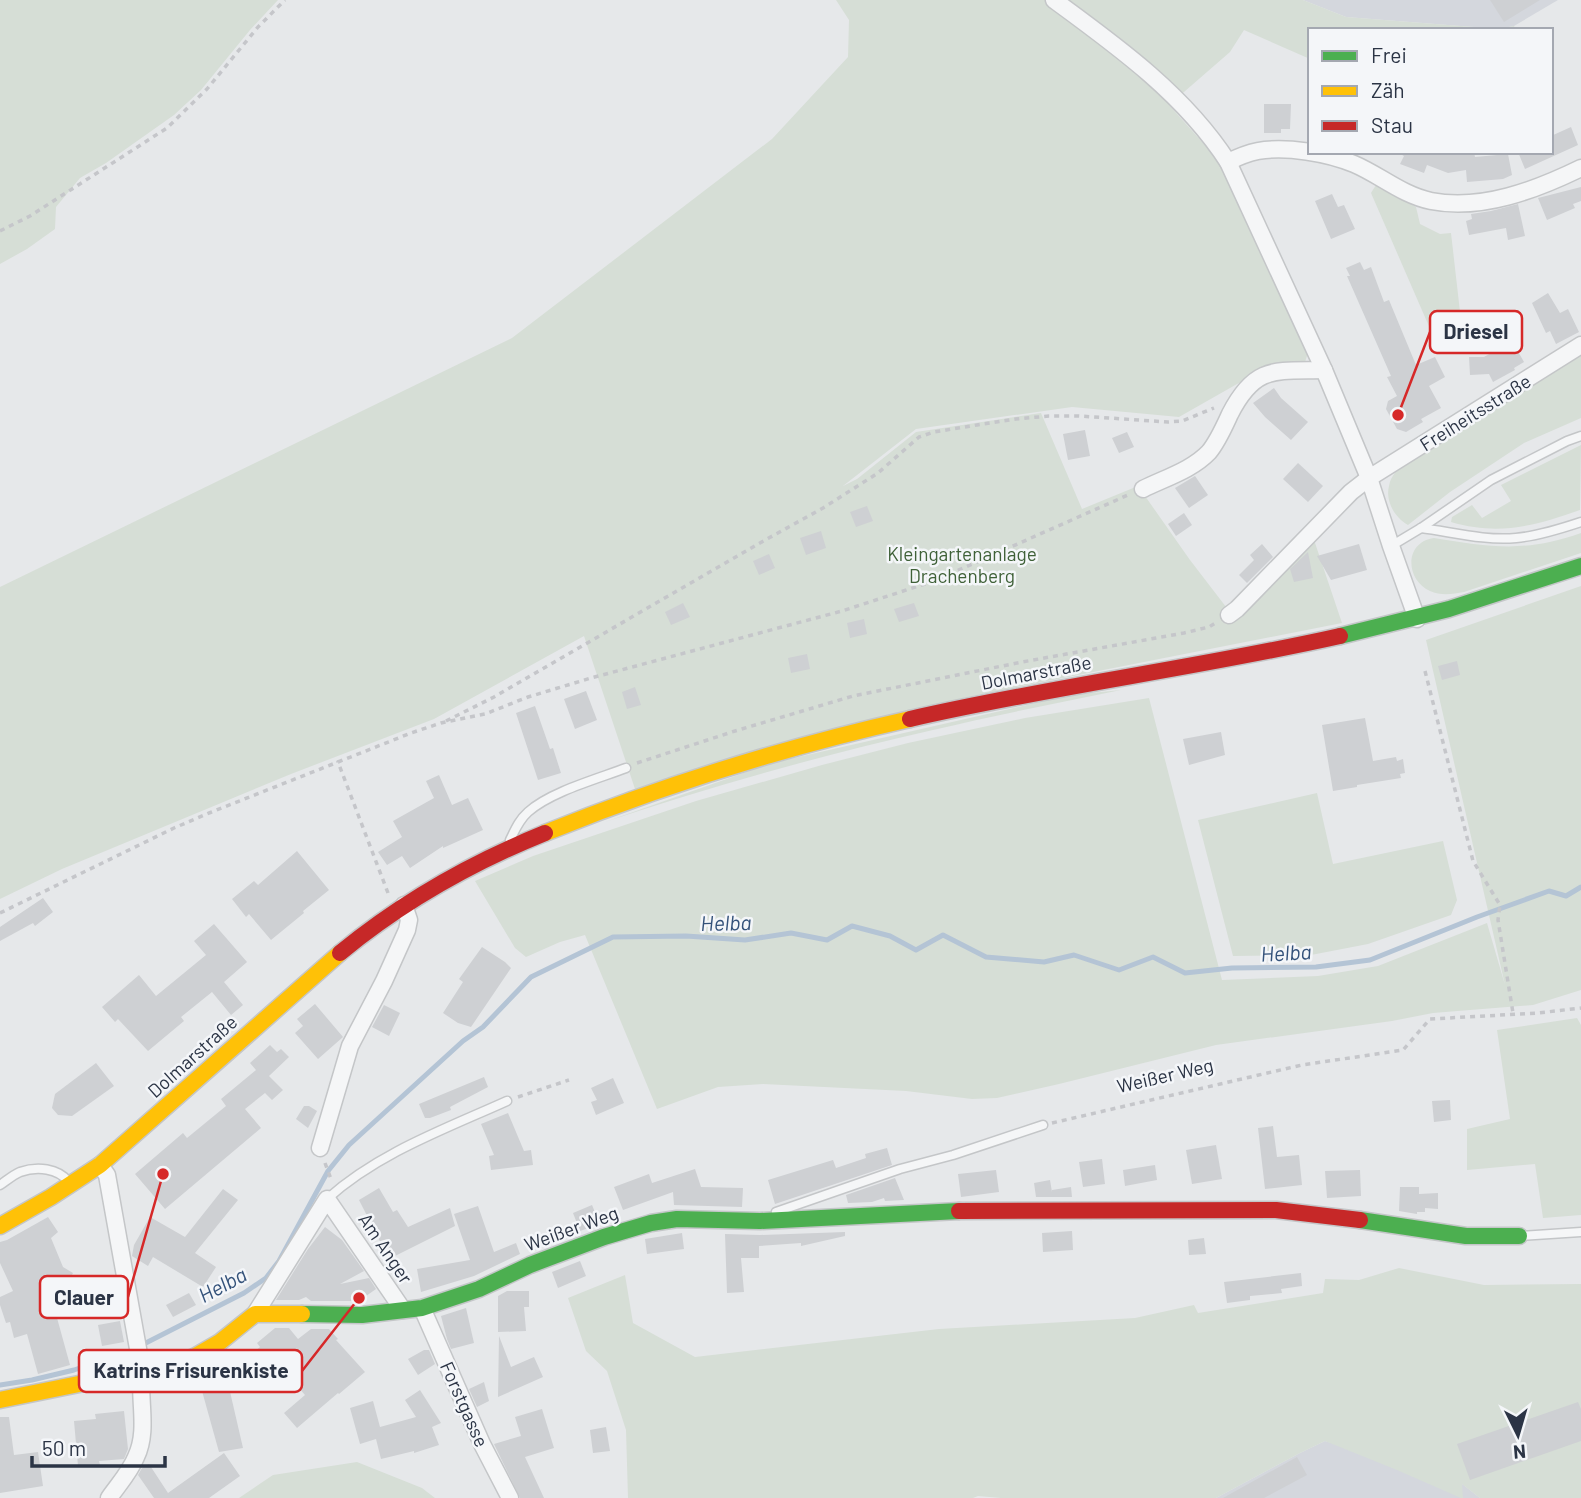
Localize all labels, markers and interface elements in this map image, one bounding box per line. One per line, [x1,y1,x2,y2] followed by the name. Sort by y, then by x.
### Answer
[1308,28,1553,154] legend
[1371,42,1407,67] text: Frei
[1371,77,1405,102] text: Zäh
[1371,112,1413,137] text: Stau
[1430,311,1522,353] callout: Driesel
[1444,318,1508,343] text: Driesel
[1415,369,1535,455] street label: Freiheitsstraße
[887,542,1037,587] park label: Kleingartenanlage Drachenberg
[979,650,1093,694] street label: Dolmarstraße
[700,909,752,935] water label: Helba
[1260,938,1312,966] water label: Helba
[143,1010,241,1102] street label: Dolmarstraße
[1115,1053,1215,1097] street label: Weißer Weg
[521,1200,621,1256] street label: Weißer Weg
[354,1208,418,1288] street label: Am Anger
[194,1261,250,1307] water label: Helba
[40,1276,128,1318] callout: Clauer
[54,1284,114,1309] text: Clauer
[79,1350,302,1392] callout: Katrins Frisurenkiste
[93,1357,289,1382] text: Katrins Frisurenkiste
[436,1358,494,1450] street label: Forstgasse
[1483,1400,1553,1470] north arrow
[32,1424,164,1468] scale bar
[42,1435,86,1460] text: 50 m
[1512,1440,1527,1464] text: N

